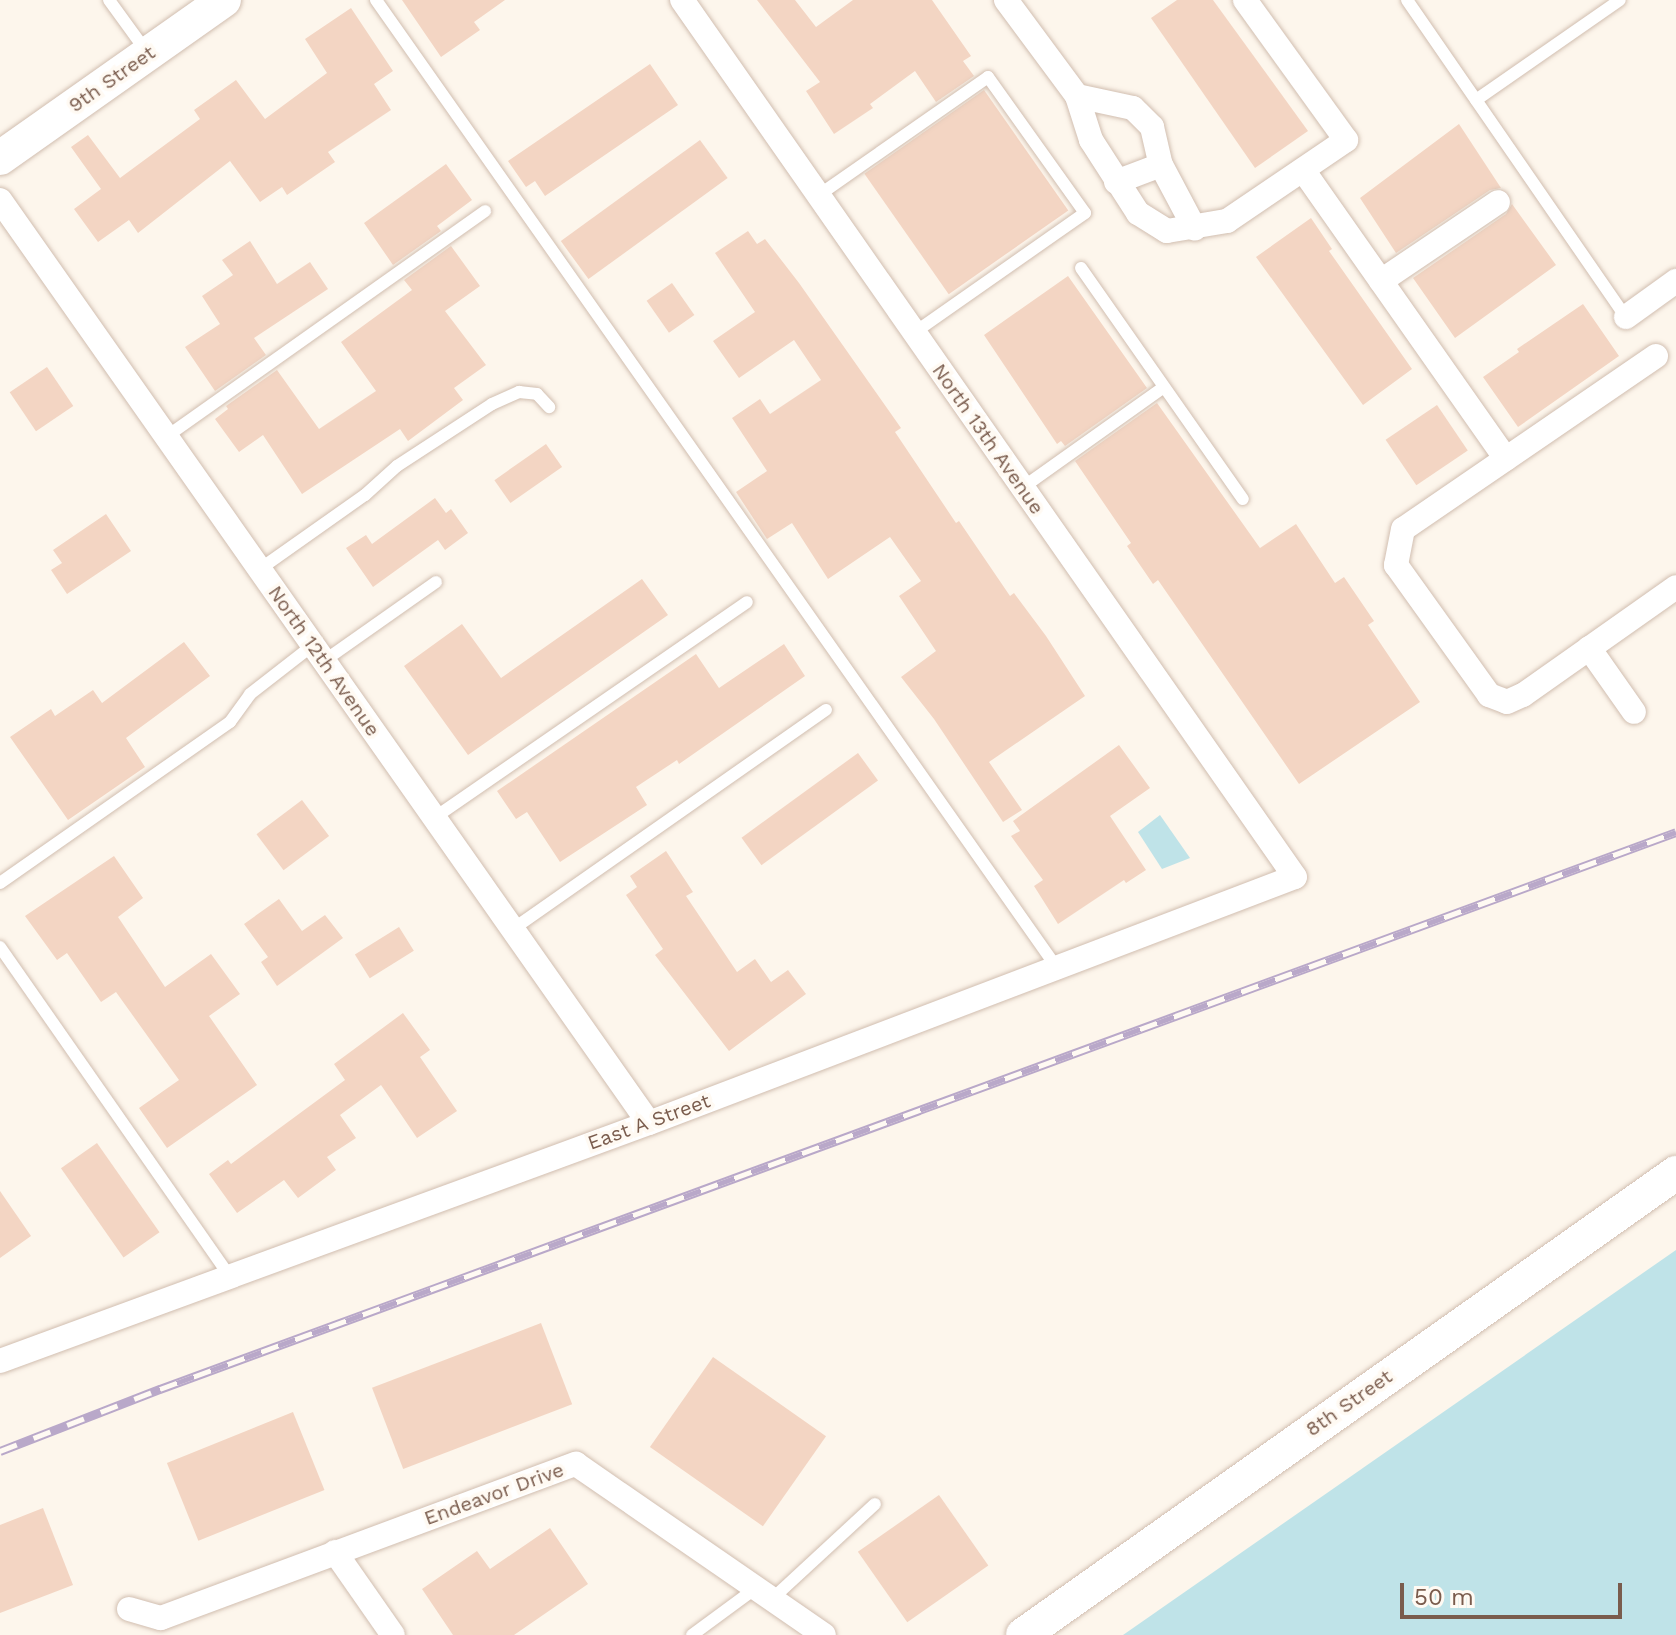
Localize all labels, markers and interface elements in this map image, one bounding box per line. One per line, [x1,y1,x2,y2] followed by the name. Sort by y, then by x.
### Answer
[64,40,160,118] street label: 9th Street
[927,359,1049,519] street label: North 13th Avenue
[263,581,385,741] street label: North 12th Avenue
[584,1088,714,1156] street label: East A Street
[1301,1364,1397,1442] street label: 8th Street
[421,1458,567,1530] street label: Endeavor Drive
[1404,1567,1626,1617] scale bar
[1414,1583,1474,1611] text: 50 m

